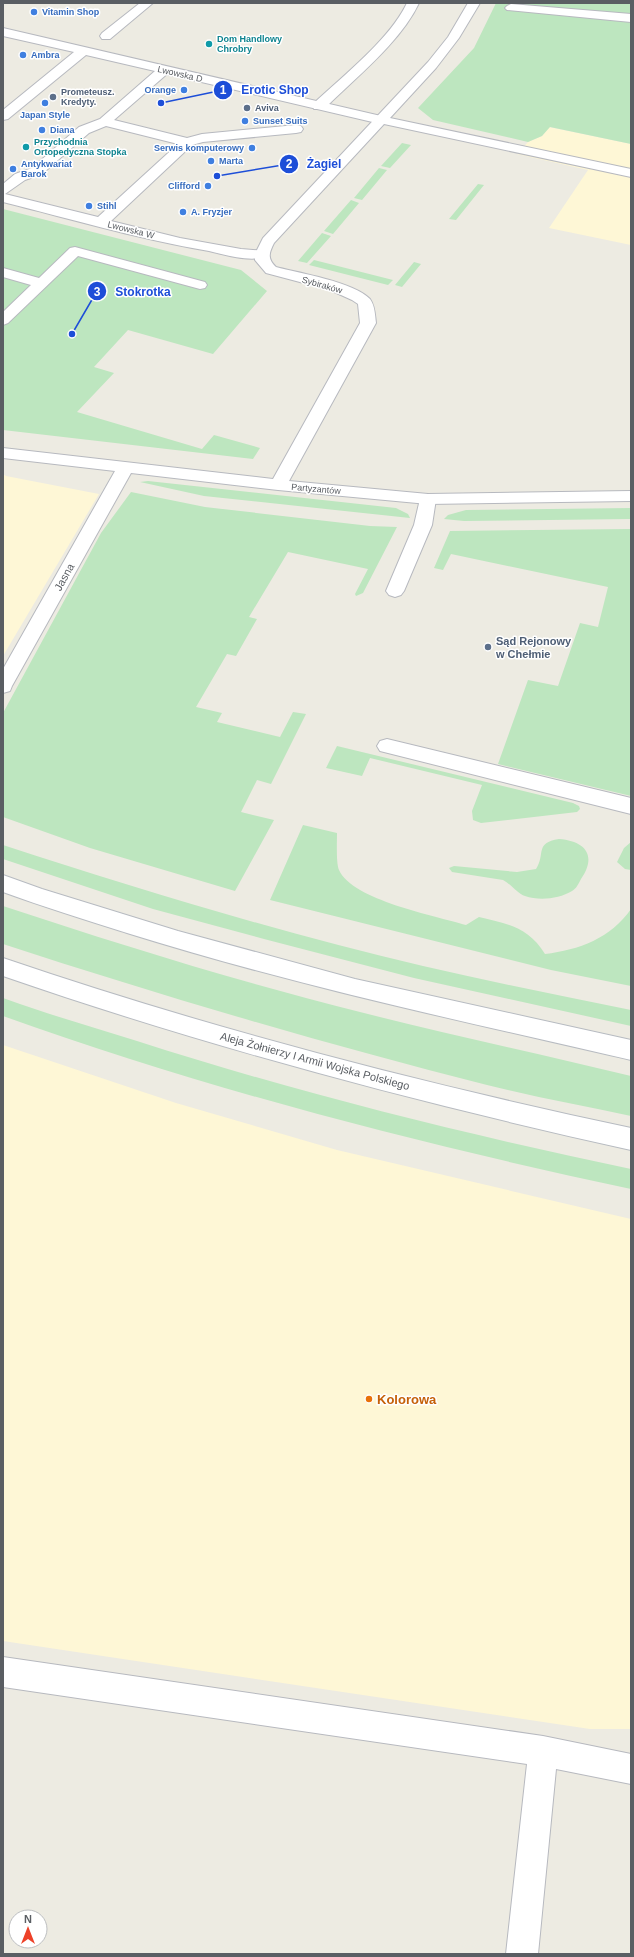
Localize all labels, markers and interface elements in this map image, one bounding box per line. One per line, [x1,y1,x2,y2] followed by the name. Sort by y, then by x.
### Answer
[29,7,39,17] marker: Vitamin Shop
[42,7,100,17] place label: Vitamin Shop
[217,34,282,54] place label: Dom Handlowy Chrobry
[204,39,214,49] marker: Dom Handlowy Chrobry
[18,50,28,60] marker: Ambra
[31,50,61,60] place label: Ambra
[156,64,204,84] street label: Lwowska D
[213,78,316,102] callout: Erotic Shop
[220,83,227,97] text: 1
[241,83,309,97] text: Erotic Shop
[144,85,176,95] place label: Orange
[179,85,189,95] marker: Orange
[61,87,115,107] place label: Prometeusz. Kredyty.
[48,92,58,102] marker: Prometeusz. Kredyty.
[40,98,50,108] marker: Japan Style
[242,103,252,113] marker: Aviva
[255,103,280,113] place label: Aviva
[20,110,70,120] place label: Japan Style
[240,116,250,126] marker: Sunset Suits
[253,116,308,126] place label: Sunset Suits
[37,125,47,135] marker: Diana
[50,125,76,135] place label: Diana
[34,137,128,157] place label: Przychodnia Ortopedyczna Stopka
[21,142,31,152] marker: Przychodnia Ortopedyczna Stopka
[154,143,244,153] place label: Serwis komputerowy
[247,143,257,153] marker: Serwis komputerowy
[279,152,350,176] callout: Żagiel
[206,156,216,166] marker: Marta
[219,156,244,166] place label: Marta
[307,156,341,171] text: Żagiel
[286,157,293,171] text: 2
[21,159,72,179] place label: Antykwariat Barok
[8,164,18,174] marker: Antykwariat Barok
[168,181,200,191] place label: Clifford
[203,181,213,191] marker: Clifford
[84,201,94,211] marker: Stihl
[97,201,117,211] place label: Stihl
[178,207,188,217] marker: A. Fryzjer
[191,207,233,217] place label: A. Fryzjer
[106,219,156,241] street label: Lwowska W
[301,274,344,296] street label: Sybiraków
[87,279,178,303] callout: Stokrotka
[94,285,101,299] text: 3
[115,285,171,299] text: Stokrotka
[291,482,342,496] street label: Partyzantów
[52,560,77,593] street label: Jasna
[495,635,572,660] place label: Sąd Rejonowy w Chełmie
[483,642,493,652] marker: Sąd Rejonowy w Chełmie
[219,1030,411,1092] street label: Aleja Żołnierzy I Armii Wojska Polskiego
[377,1392,437,1407] place label: Kolorowa
[364,1394,374,1404] marker: Kolorowa
[8,1909,48,1949] north arrow
[24,1913,32,1925] text: N

